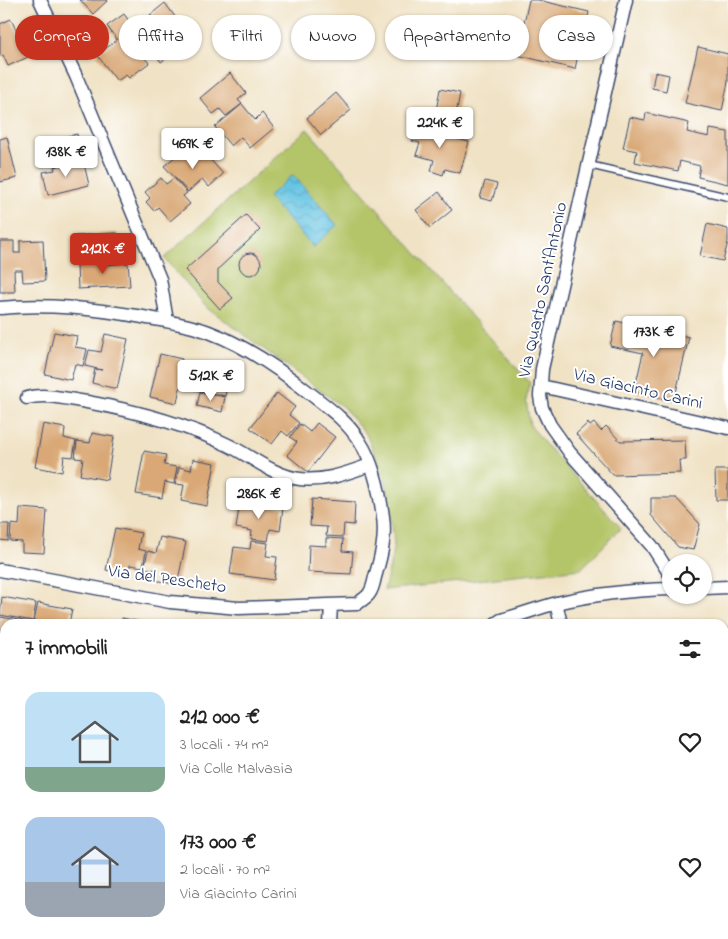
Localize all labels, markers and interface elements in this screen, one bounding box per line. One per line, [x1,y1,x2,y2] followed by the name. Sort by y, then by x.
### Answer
[15,15,109,60] chip: Compra
[119,15,202,60] chip: Affitta
[212,15,281,60] chip: Filtri
[291,15,375,60] chip: Nuovo
[385,15,529,60] chip: Appartamento
[539,15,613,60] chip: Casa
[399,106,481,149] pin: 224K €
[417,111,463,135] text: 224K €
[152,128,234,170] pin: 469K €
[172,132,214,156] text: 469K €
[25,136,107,178] pin: 138K €
[46,140,86,164] text: 138K €
[512,200,575,381] street label: Via Quarto Sant'Antonio
[62,232,144,275] pin: 212K €
[81,237,125,261] text: 212K €
[613,316,695,358] pin: 173K €
[633,320,675,344] text: 173K €
[170,360,252,402] pin: 512K €
[570,362,705,417] street label: Via Giacinto Carini
[188,364,234,388] text: 512K €
[218,478,300,520] pin: 286K €
[237,482,281,506] text: 286K €
[662,554,712,604] map controls
[662,554,712,604] button: locate
[105,559,228,601] street label: Via del Pescheto
[25,634,108,664] text: 7 immobili
[676,635,704,663] icon: filters
[180,703,260,733] text: 212 000 €
[65,712,125,772] icon: home
[676,728,704,756] icon: heart
[180,733,269,757] text: 3 locali · 74 m²
[180,757,293,781] text: Via Colle Malvasia
[180,828,256,858] text: 173 000 €
[65,837,125,897] icon: home
[676,853,704,881] icon: heart
[180,858,270,882] text: 2 locali · 70 m²
[180,882,297,906] text: Via Giacinto Carini

